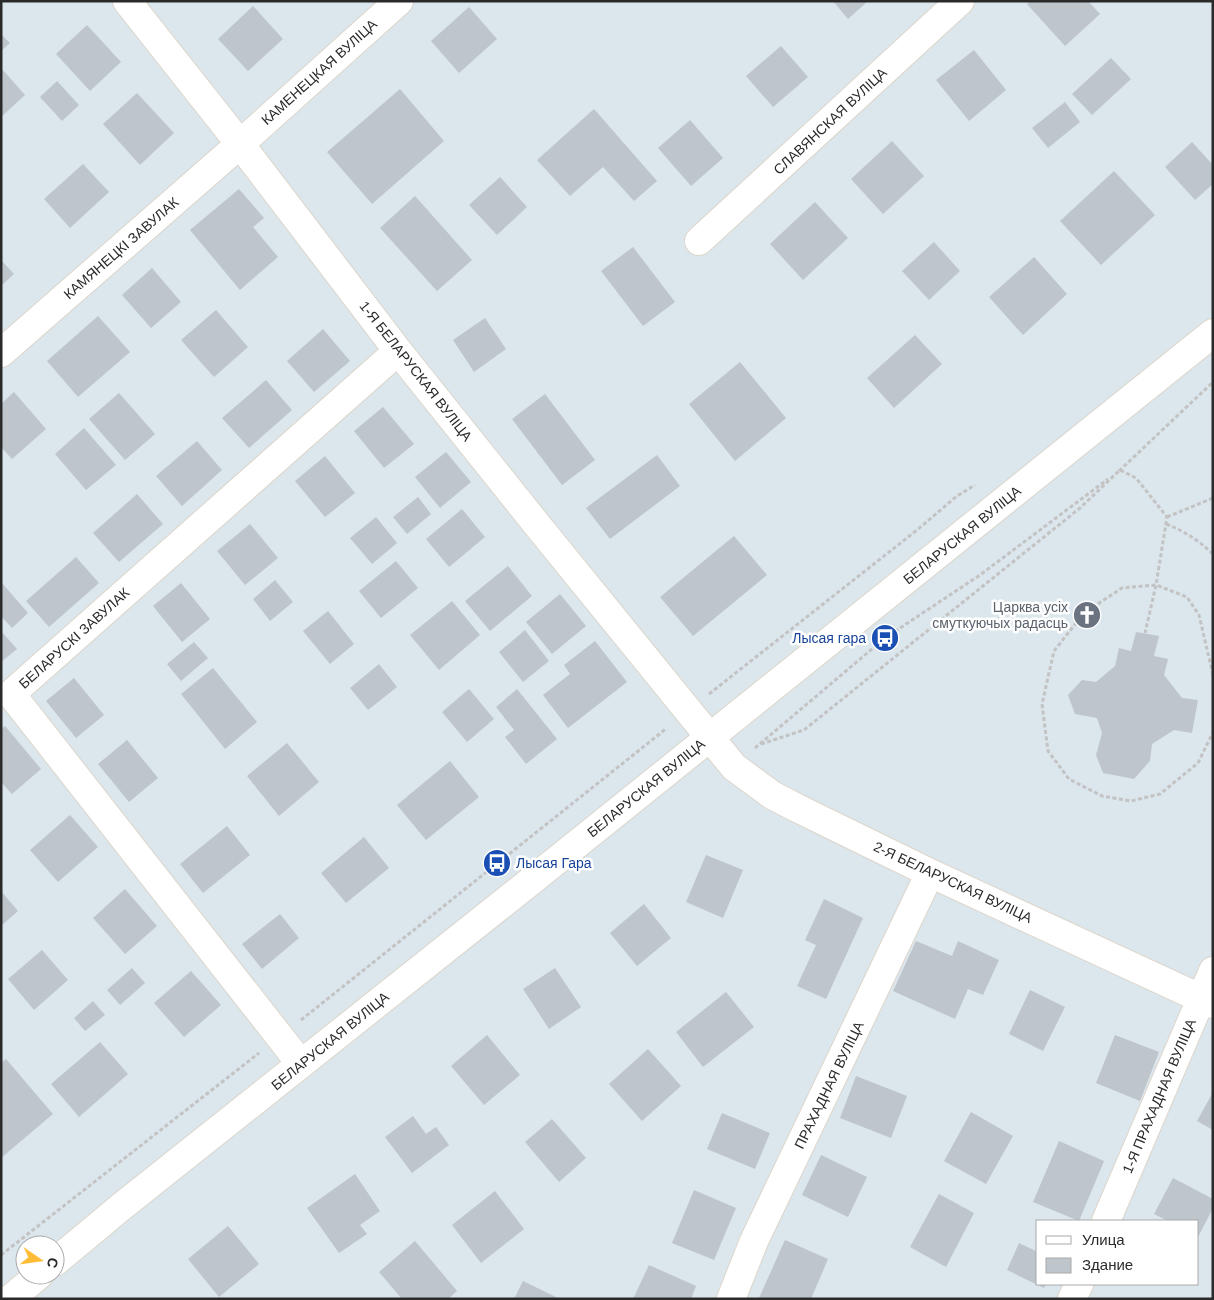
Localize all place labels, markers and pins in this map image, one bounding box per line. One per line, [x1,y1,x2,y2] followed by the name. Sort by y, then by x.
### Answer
[932,599,1068,631] place label: Царква усіх смуткуючых радасць
[1072,600,1102,630] church icon: Царква усіх смуткуючых радасць
[870,623,900,653] bus stop icon: Лысая гара
[792,630,866,646] place label: Лысая гара
[482,848,512,878] bus stop icon: Лысая Гара
[516,855,592,871] place label: Лысая Гара

